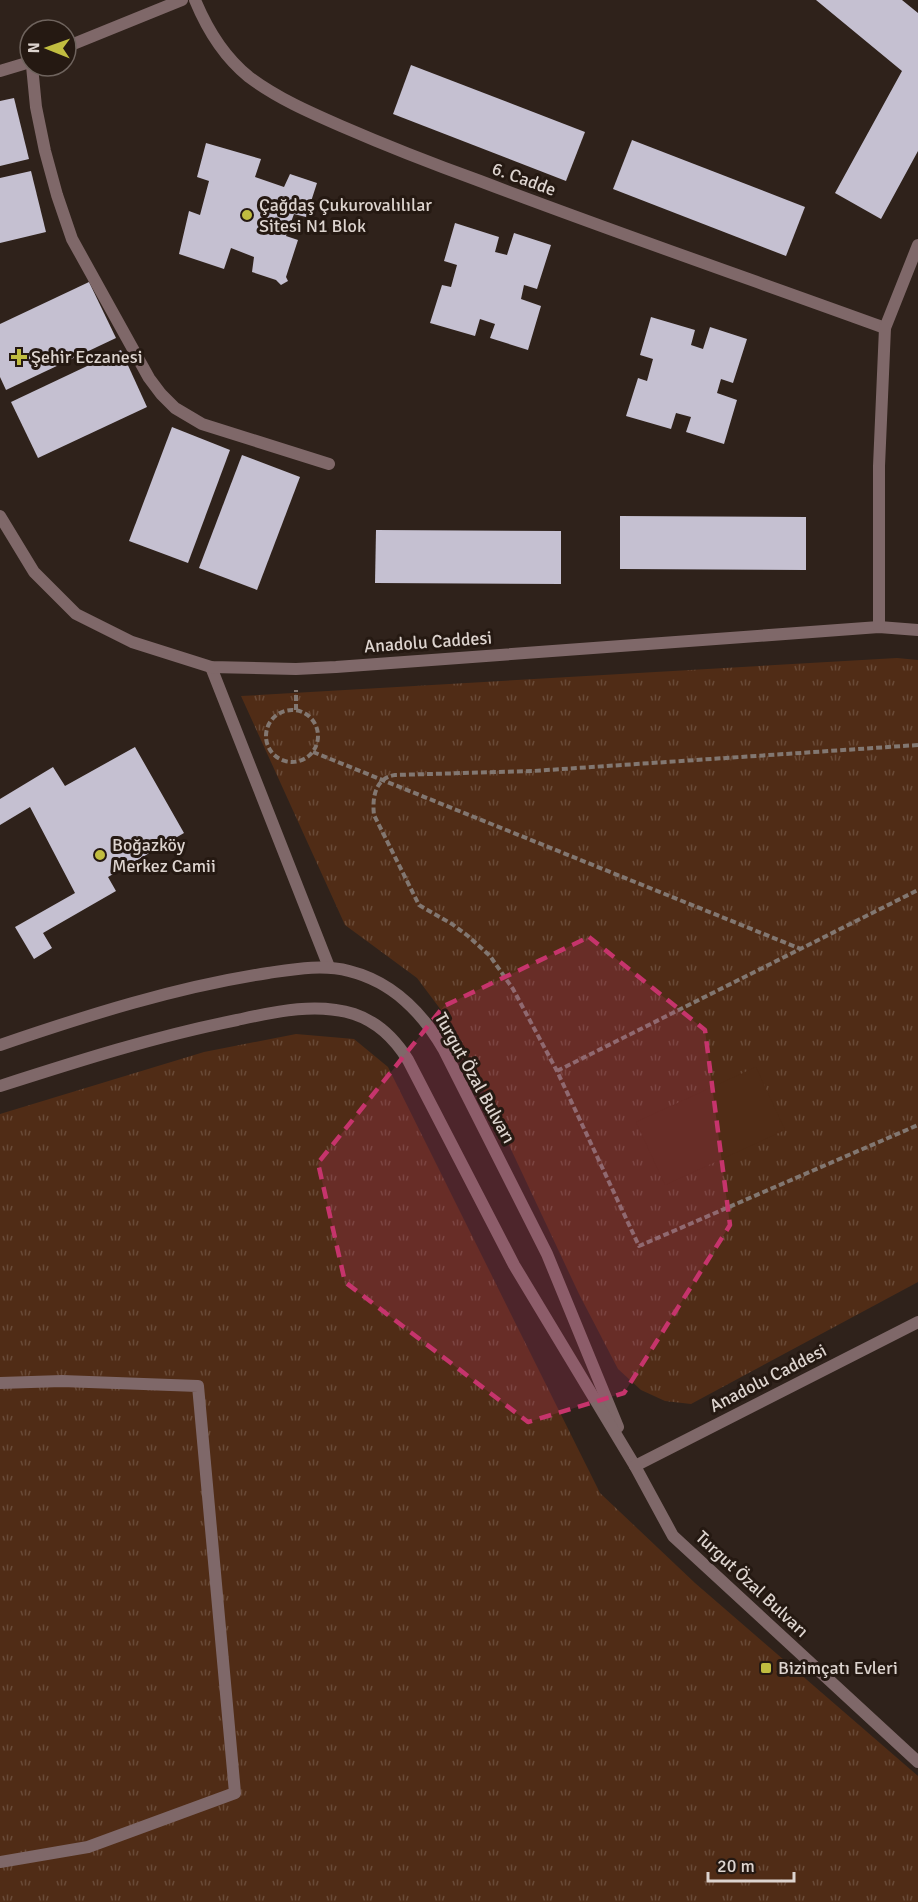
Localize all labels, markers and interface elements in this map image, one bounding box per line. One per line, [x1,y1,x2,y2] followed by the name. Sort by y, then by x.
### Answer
[18,18,78,78] north arrow
[24,42,44,53] text: N
[489,157,559,201] street label: 6. Cadde
[259,194,432,237] place label: Çağdaş Çukurovalılılar Sitesi N1 Blok
[240,208,254,222] marker: Çağdaş Çukurovalılılar Sitesi N1 Blok
[31,346,143,368] place label: Şehir Eczanesi
[12,350,26,364] marker: Şehir Eczanesi
[363,627,493,657] street label: Anadolu Caddesi
[112,834,216,877] place label: Boğazköy Merkez Camii
[93,848,107,862] marker: Boğazköy Merkez Camii
[430,1009,520,1147] street label: Turgut Özal Bulvarı
[706,1339,830,1417] street label: Anadolu Caddesi
[691,1526,813,1642] street label: Turgut Özal Bulvarı
[778,1657,898,1679] place label: Bizimçatı Evleri
[759,1661,773,1675] marker: Bizimçatı Evleri
[708,1845,794,1883] scale bar
[717,1855,755,1877] text: 20 m

